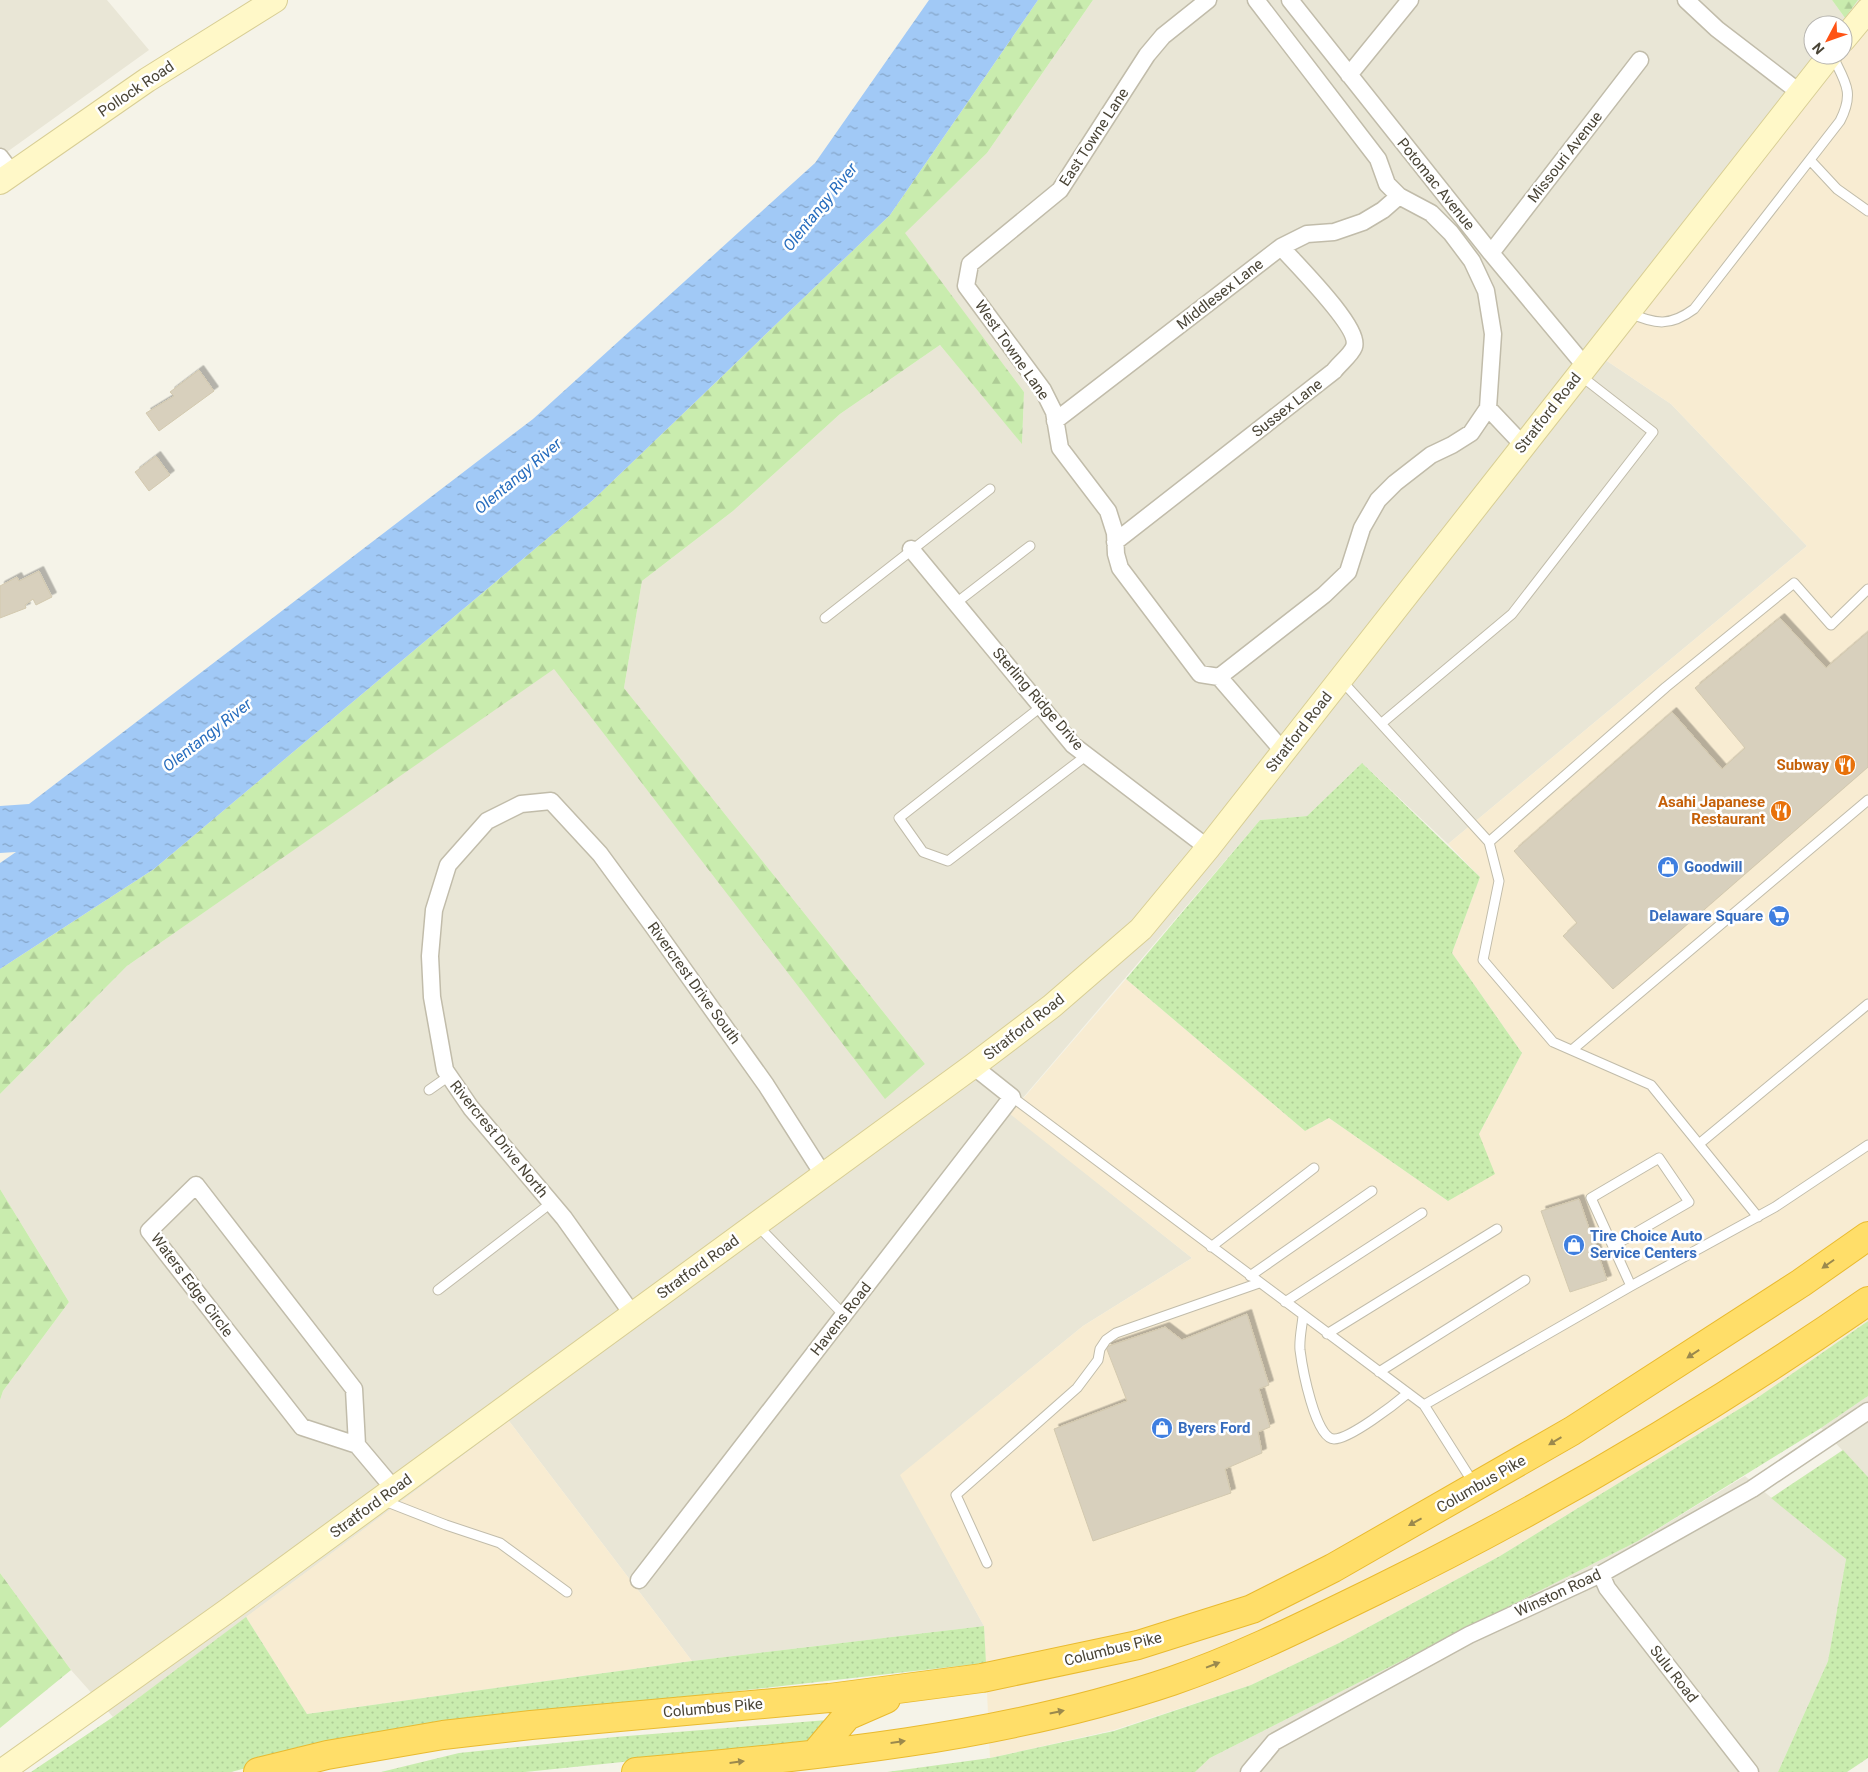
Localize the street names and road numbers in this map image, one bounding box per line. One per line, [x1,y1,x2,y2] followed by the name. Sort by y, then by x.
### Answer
[95,57,177,121] street label: Pollock Road
[1056,85,1132,189] street label: East Towne Lane
[1524,108,1606,206] street label: Missouri Avenue
[1393,134,1479,234] street label: Potomac Avenue
[1173,255,1267,333] street label: Middlesex Lane
[971,297,1053,403] street label: West Towne Lane
[1511,369,1585,457] street label: Stratford Road
[1248,375,1326,441] street label: Sussex Lane
[989,644,1087,754] street label: Sterling Ridge Drive
[1262,688,1336,776] street label: Stratford Road
[644,918,744,1048] street label: Rivercrest Drive South
[980,990,1068,1064] street label: Stratford Road
[446,1077,552,1201] street label: Rivercrest Drive North
[147,1230,237,1341] street label: Waters Edge Circle
[653,1231,743,1303] street label: Stratford Road
[807,1279,875,1359] street label: Havens Road
[1433,1451,1529,1517] street label: Columbus Pike
[326,1470,416,1542] street label: Stratford Road
[1512,1565,1604,1621] street label: Winston Road
[1062,1628,1164,1670] street label: Columbus Pike
[1646,1642,1702,1706] street label: Sulu Road
[662,1695,764,1721] street label: Columbus Pike

